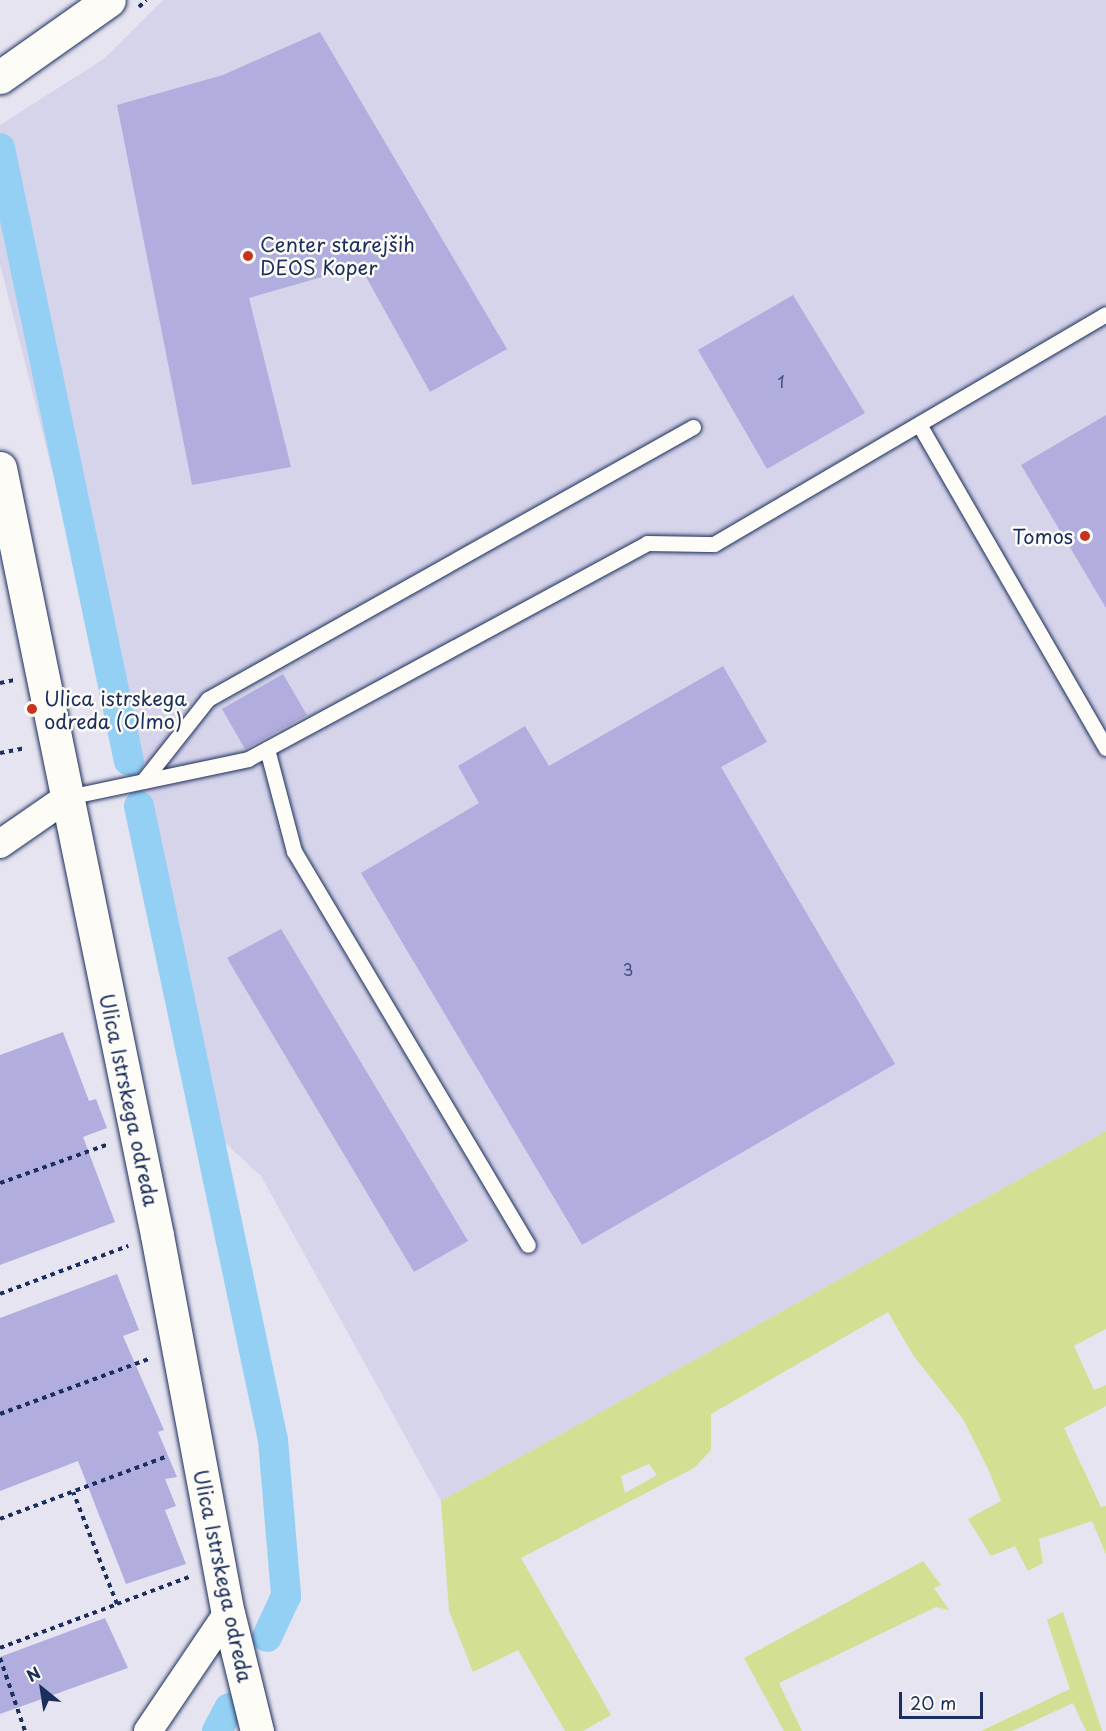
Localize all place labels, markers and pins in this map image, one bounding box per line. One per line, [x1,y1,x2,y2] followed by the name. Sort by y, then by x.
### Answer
[260,232,415,279] place label: Center starejših DEOS Koper
[241,249,255,263] marker: Center starejših DEOS Koper
[1012,524,1073,548] place label: Tomos
[1078,529,1092,543] marker: Tomos
[44,686,187,733] place label: Ulica istrskega odreda (Olmo)
[25,702,39,716] marker: Ulica istrskega odreda (Olmo)

